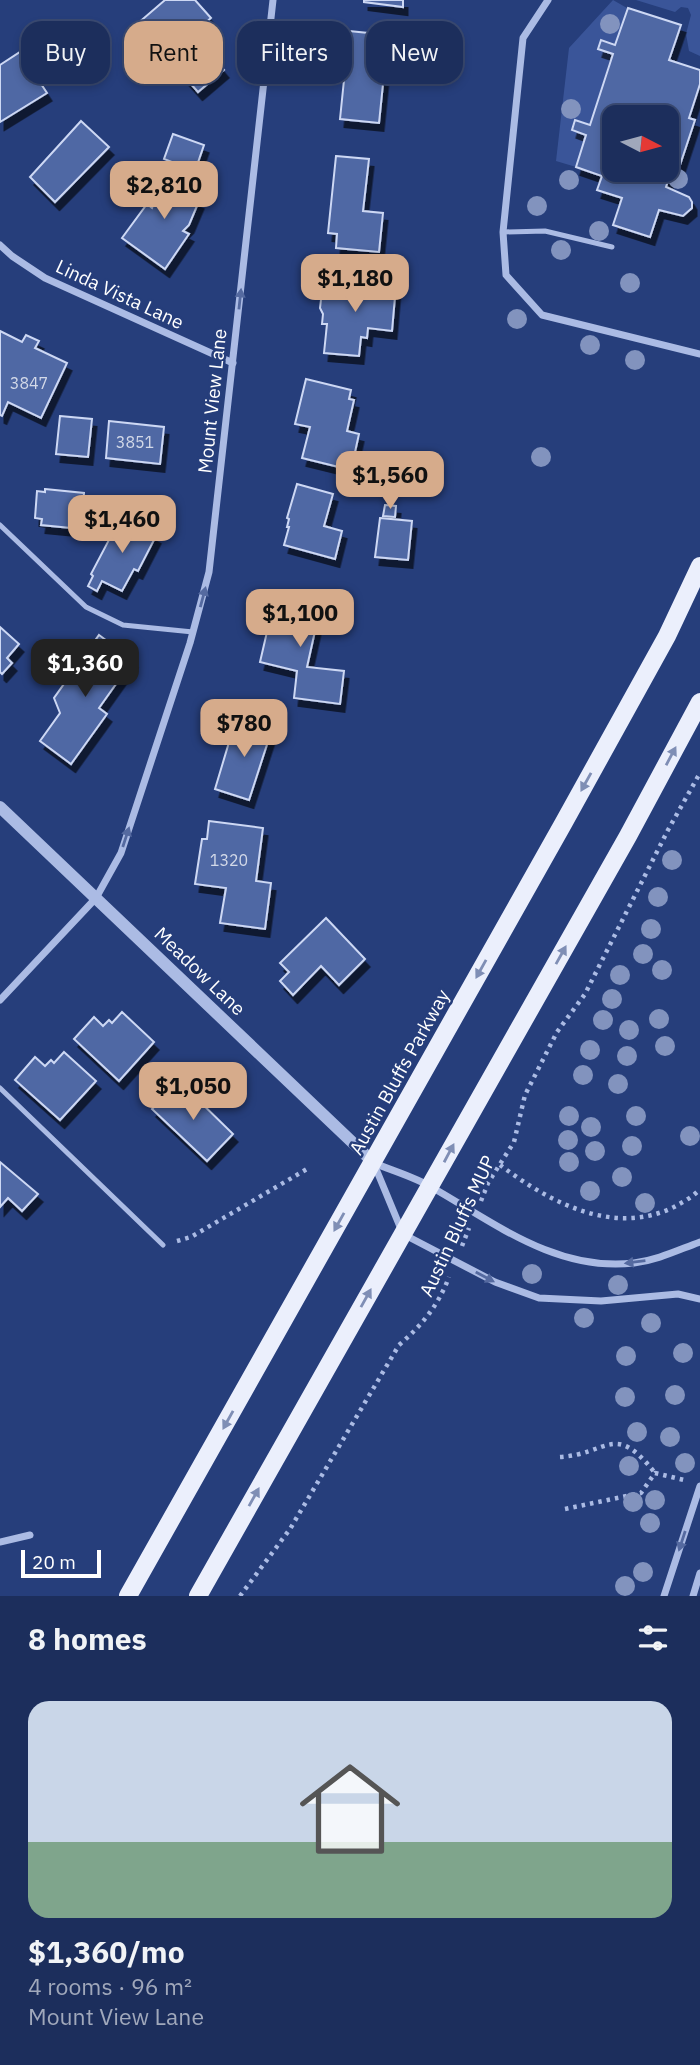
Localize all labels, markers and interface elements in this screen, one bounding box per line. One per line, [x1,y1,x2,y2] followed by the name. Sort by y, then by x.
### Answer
[21,21,110,84] chip: Buy
[124,21,223,84] chip: Rent
[237,21,352,84] chip: Filters
[366,21,463,84] chip: New
[602,105,679,182] north arrow
[602,105,679,182] map controls
[107,162,221,221] pin: $2,810
[126,169,202,199] text: $2,810
[52,254,188,334] street label: Linda Vista Lane
[298,254,412,314] pin: $1,180
[317,262,393,292] text: $1,180
[234,288,245,310] one-way arrow
[192,327,232,475] street label: Mount View Lane
[10,373,48,393] house number: 3847
[116,432,154,452] house number: 3851
[333,452,447,511] pin: $1,560
[352,459,428,489] text: $1,560
[65,496,179,555] pin: $1,460
[84,503,160,533] text: $1,460
[198,586,208,607] one-way arrow
[243,590,357,649] pin: $1,100
[262,597,338,627] text: $1,100
[28,640,142,699] pin: $1,360
[47,647,123,677] text: $1,360
[203,700,285,759] pin: $780
[216,707,272,737] text: $780
[665,746,677,766] one-way arrow
[580,772,592,791] one-way arrow
[121,827,132,848] one-way arrow
[210,850,248,870] house number: 1320
[149,922,251,1020] street label: Meadow Lane
[555,945,567,964] one-way arrow
[475,959,487,979] one-way arrow
[344,985,455,1159] street label: Austin Bluffs Parkway
[136,1062,250,1122] pin: $1,050
[155,1070,231,1100] text: $1,050
[443,1143,455,1163] one-way arrow
[414,1152,500,1300] street label: Austin Bluffs MUP
[333,1212,345,1231] one-way arrow
[624,1256,646,1267] one-way arrow
[475,1271,495,1283] one-way arrow
[360,1289,372,1308] one-way arrow
[222,1410,234,1430] one-way arrow
[248,1487,261,1506] one-way arrow
[676,1531,687,1552] one-way arrow
[21,1547,102,1579] scale bar
[32,1550,76,1574] text: 20 m
[28,1619,147,1658] text: 8 homes
[634,1619,672,1657] icon: filters
[287,1746,413,1872] icon: home
[28,1932,185,1971] text: $1,360/mo
[28,1971,192,2001] text: 4 rooms · 96 m²
[28,2001,204,2031] text: Mount View Lane

